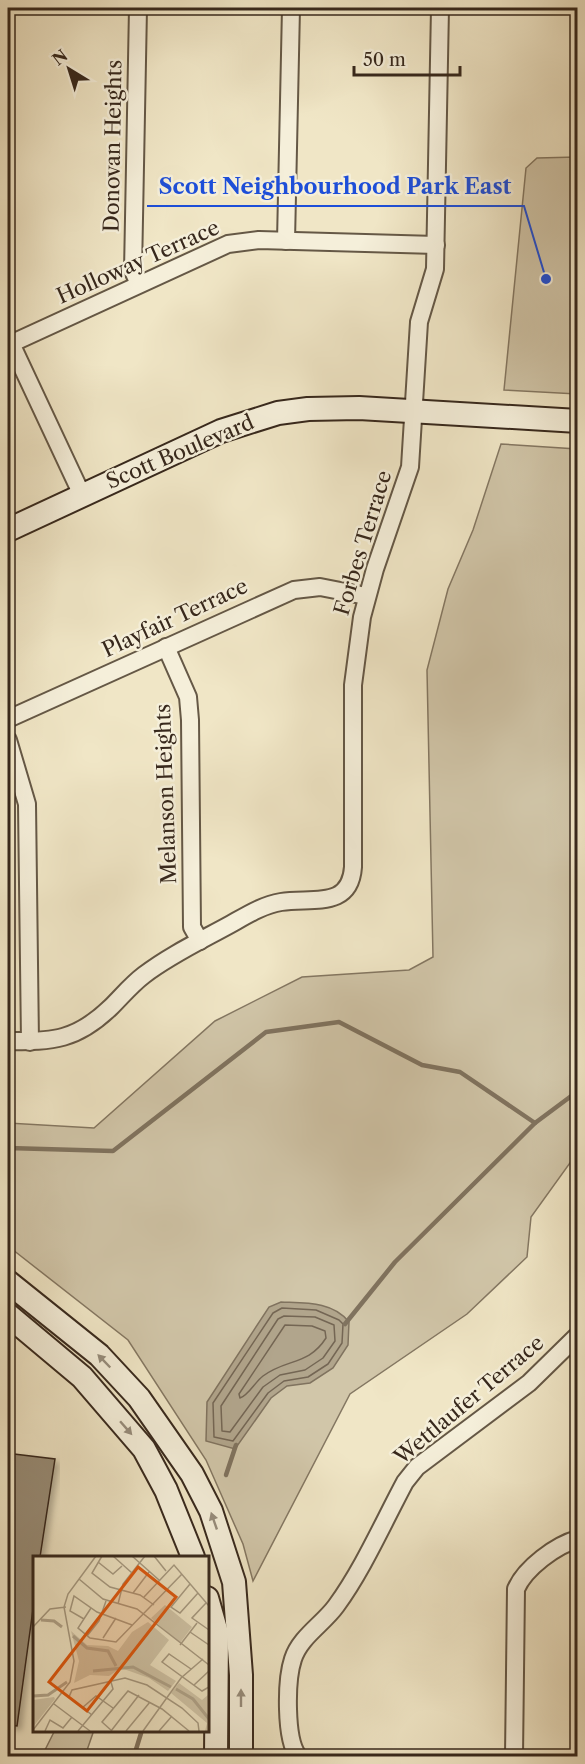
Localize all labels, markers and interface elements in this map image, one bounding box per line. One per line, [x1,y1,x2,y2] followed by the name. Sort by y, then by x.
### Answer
[39,39,99,99] north arrow
[354,39,460,77] scale bar
[48,45,71,69] text: N
[363,49,406,71] text: 50 m
[98,60,127,232] street label: Donovan Heights
[147,166,524,206] callout: Scott Neighbourhood Park East
[159,173,512,200] text: Scott Neighbourhood Park East
[53,214,223,309] street label: Holloway Terrace
[102,409,258,494] street label: Scott Boulevard
[329,467,396,618] street label: Forbes Terrace
[98,573,252,662] street label: Playfair Terrace
[150,704,181,884] street label: Melanson Heights
[388,1330,549,1470] street label: Wettlaufer Terrace
[98,1355,112,1369] one-way arrow
[119,1420,132,1436] one-way arrow
[209,1512,218,1530] one-way arrow
[33,1556,208,1731] inset map
[236,1689,246,1708] one-way arrow

